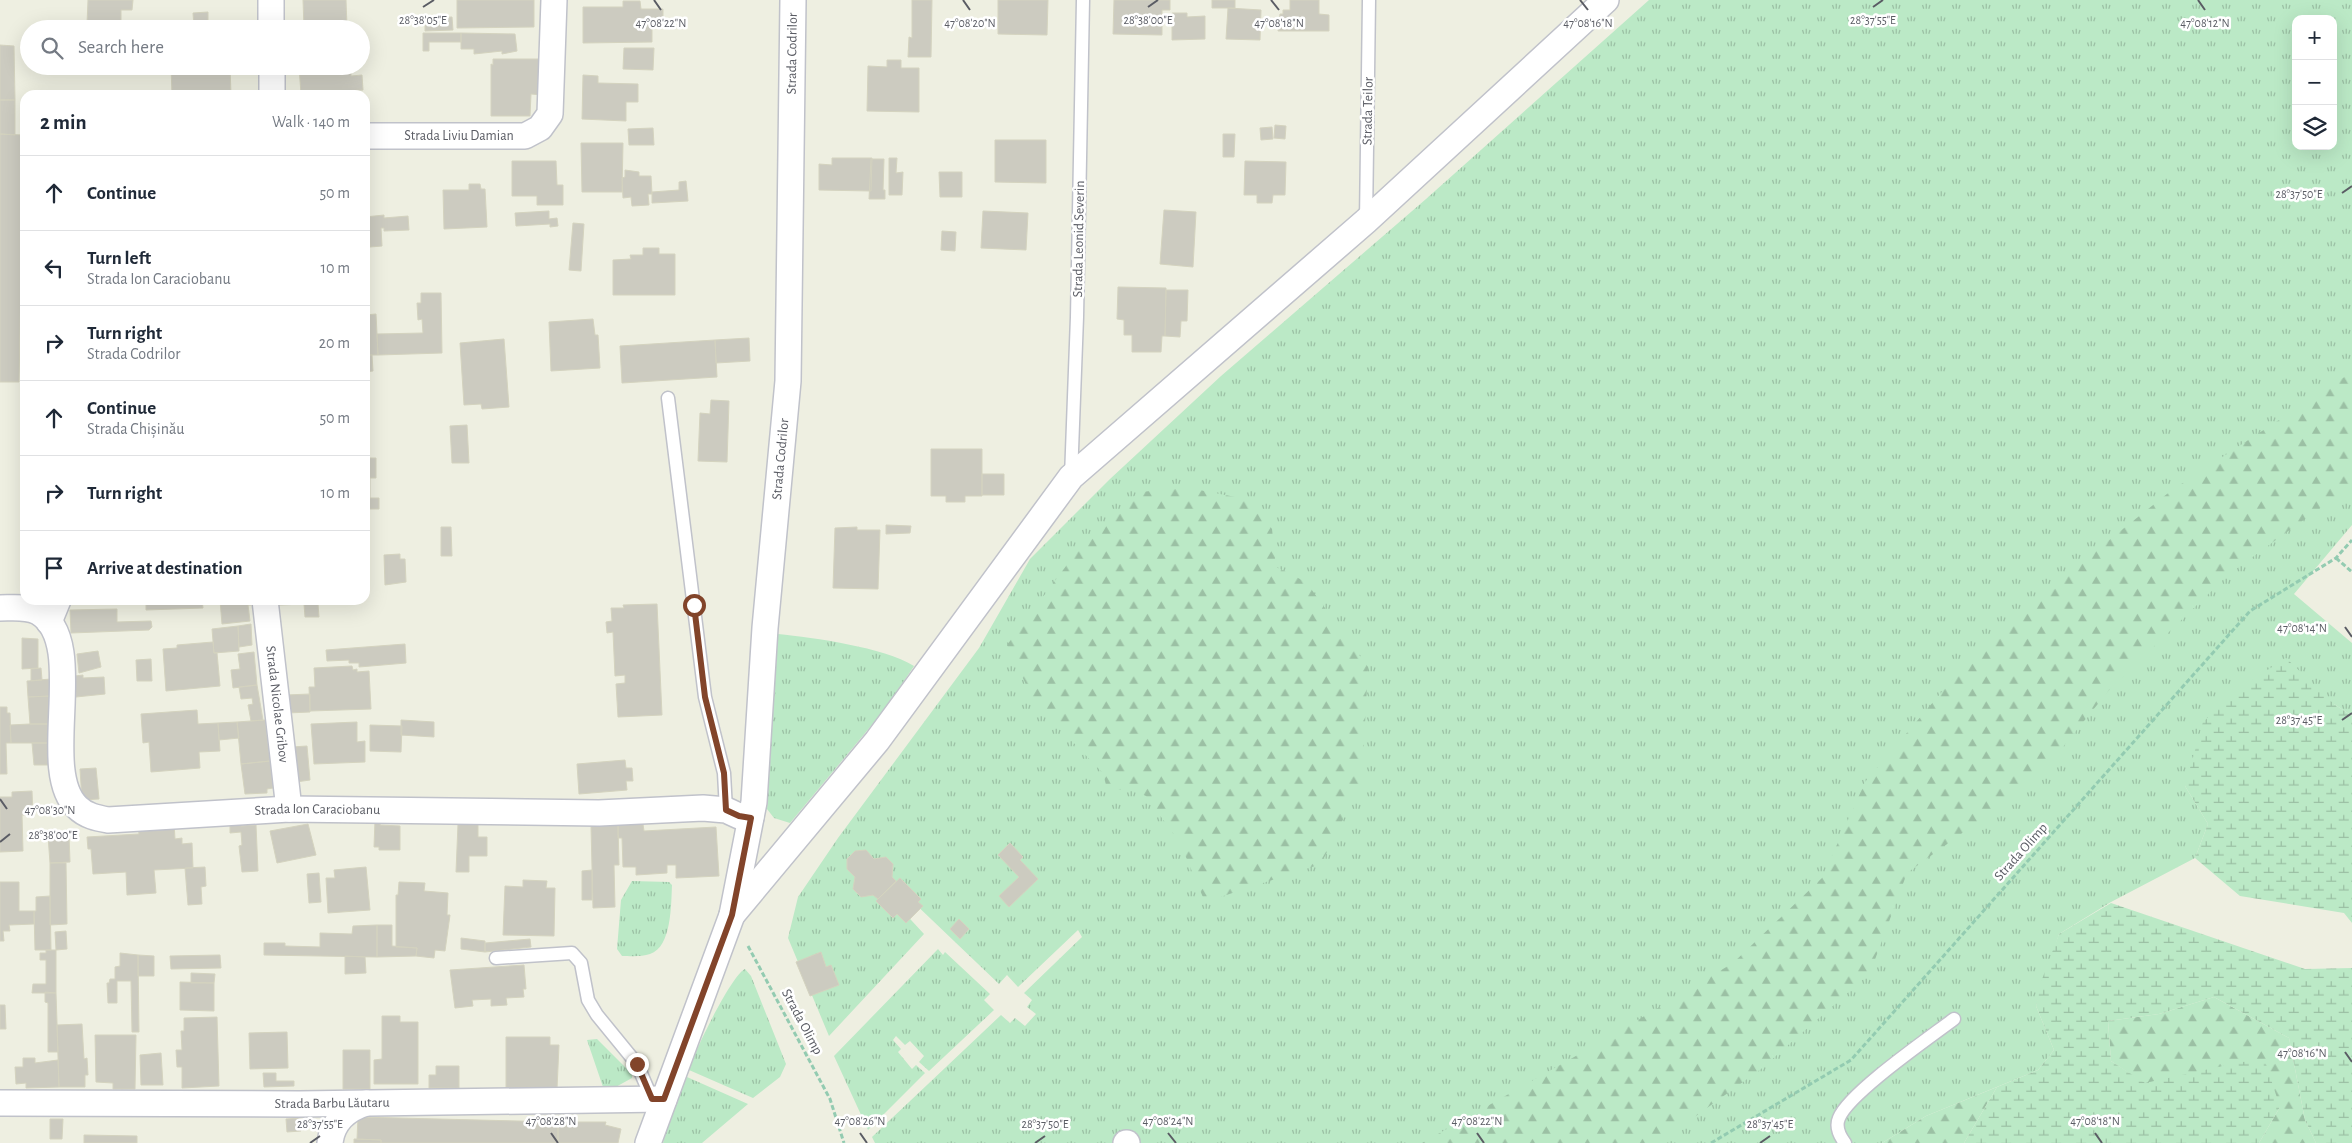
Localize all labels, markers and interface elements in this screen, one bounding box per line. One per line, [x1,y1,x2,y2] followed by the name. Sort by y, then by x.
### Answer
[785,12,800,95] street label: Strada Codrilor
[399,14,447,26] text: 28°38'05"E
[1123,14,1173,26] text: 28°38'00"E
[1850,14,1896,26] text: 28°37'55"E
[2292,15,2337,150] map controls
[2292,15,2337,60] button: +
[636,17,686,29] text: 47°08'22"N
[944,17,996,29] text: 47°08'20"N
[1254,17,1304,29] text: 47°08'18"N
[1563,17,1613,29] text: 47°08'16"N
[2180,17,2230,29] text: 47°08'12"N
[20,20,370,75] search box
[38,34,66,62] icon: search
[78,38,164,57] text: Search here
[2292,60,2337,105] button: −
[1360,76,1376,145] street label: Strada Teilor
[2292,105,2337,150] button: layers
[40,112,87,133] text: 2 min
[272,114,350,130] text: Walk · 140 m
[404,129,514,143] street label: Strada Liviu Damian
[40,179,68,207] icon: ahead
[1071,180,1087,298] street label: Strada Leonid Severin
[87,184,156,203] text: Continue
[319,185,350,201] text: 50 m
[2275,188,2323,200] text: 28°37'50"E
[87,249,151,268] text: Turn left
[40,254,68,282] icon: left
[321,260,350,276] text: 10 m
[87,271,231,287] text: Strada Ion Caraciobanu
[87,324,162,343] text: Turn right
[40,329,68,357] icon: right
[319,335,350,351] text: 20 m
[87,346,180,362] text: Strada Codrilor
[87,399,156,418] text: Continue
[40,404,68,432] icon: ahead
[319,410,350,426] text: 50 m
[770,417,792,501] street label: Strada Codrilor
[87,421,184,437] text: Strada Chișinău
[40,479,68,507] icon: right
[87,484,162,503] text: Turn right
[321,485,350,501] text: 10 m
[40,554,68,582] icon: arrive
[87,559,243,578] text: Arrive at destination
[683,594,706,617] route start
[2277,622,2327,634] text: 47°08'14"N
[263,645,291,764] street label: Strada Nicolae Gribov
[2276,714,2322,726] text: 28°37'45"E
[254,802,380,818] street label: Strada Ion Caraciobanu
[24,804,76,816] text: 47°08'30"N
[1992,821,2050,883] street label: Strada Olimp
[28,829,78,841] text: 28°38'00"E
[779,987,825,1057] street label: Strada Olimp
[2277,1047,2327,1059] text: 47°08'16"N
[626,1053,649,1076] route end
[274,1096,390,1111] street label: Strada Barbu Lăutaru
[525,1115,577,1127] text: 47°08'28"N
[835,1115,885,1127] text: 47°08'26"N
[1142,1115,1194,1127] text: 47°08'24"N
[1452,1115,1502,1127] text: 47°08'22"N
[2070,1115,2120,1127] text: 47°08'18"N
[297,1118,343,1130] text: 28°37'55"E
[1021,1118,1069,1130] text: 28°37'50"E
[1747,1118,1793,1130] text: 28°37'45"E

